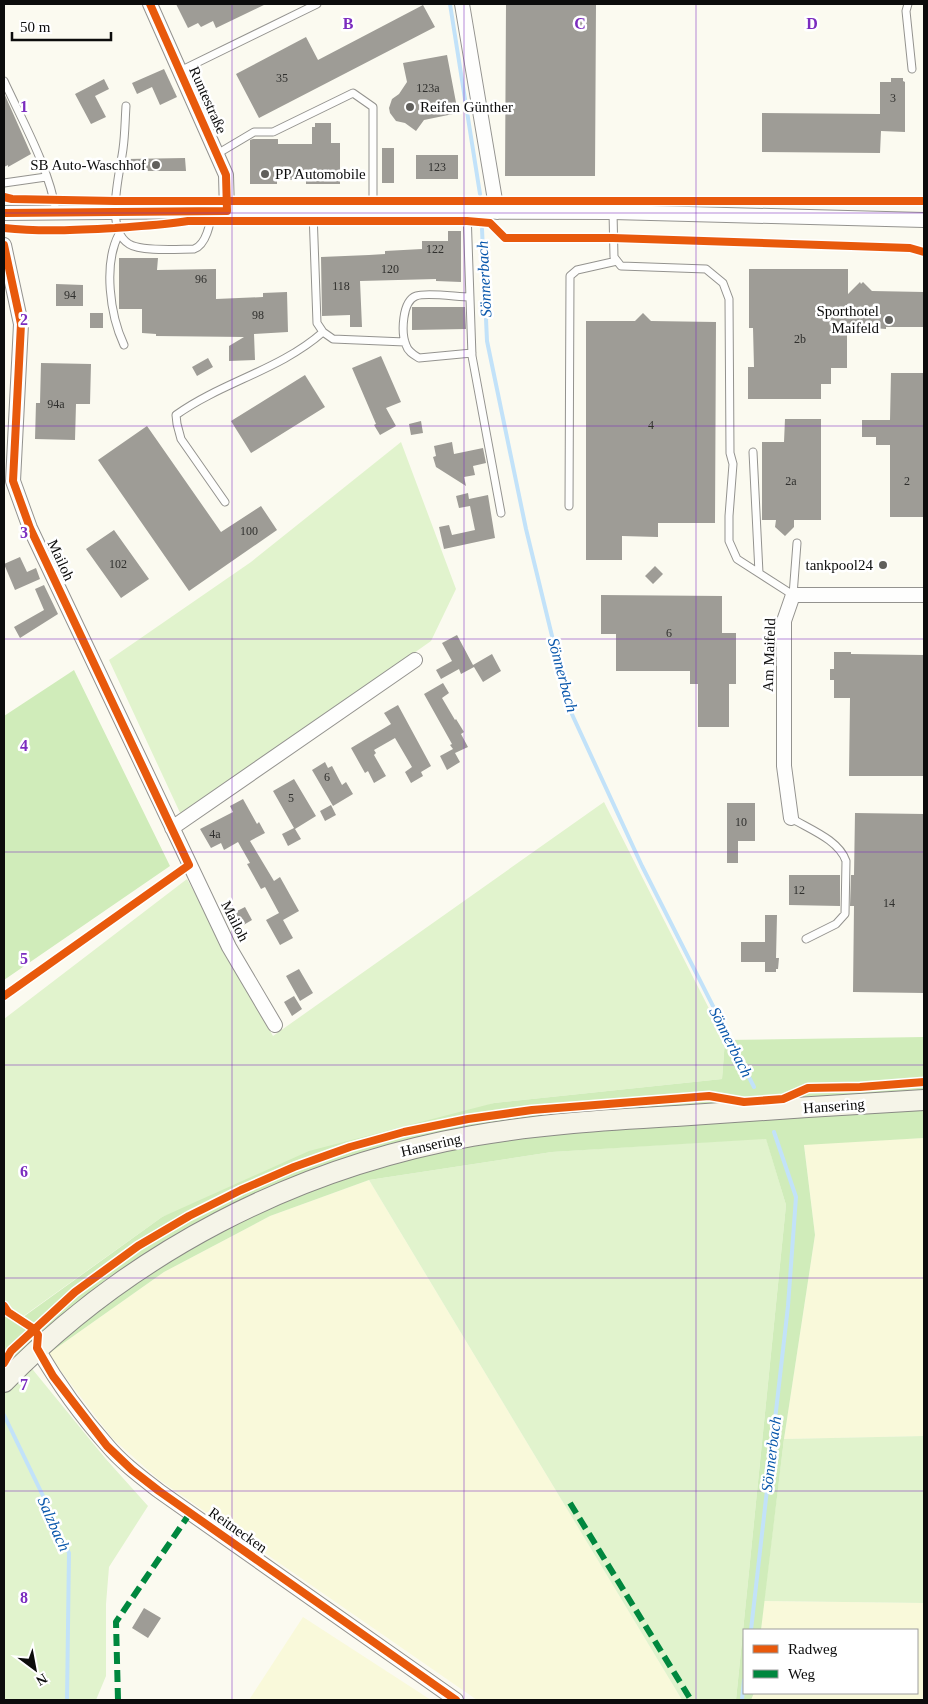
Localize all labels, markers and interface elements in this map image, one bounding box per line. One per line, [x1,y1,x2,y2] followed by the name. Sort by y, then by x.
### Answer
[12,10,111,42] scale bar
[343,15,354,32] text: B
[574,15,586,32] text: C
[806,15,818,32] text: D
[20,19,51,35] text: 50 m
[186,64,230,136] street label: Runtestraße
[276,71,288,85] house number: 35
[416,81,440,95] house number: 123a
[890,91,896,105] house number: 3
[20,98,28,115] text: 1
[420,99,513,115] place label: Reifen Günther
[404,101,416,113] marker: Reifen Günther
[30,157,146,173] place label: SB Auto-Waschhof
[150,159,162,171] marker: SB Auto-Waschhof
[428,160,446,174] house number: 123
[275,166,366,182] place label: PP Automobile
[259,168,271,180] marker: PP Automobile
[474,240,494,318] water label: Sönnerbach
[426,242,444,256] house number: 122
[381,262,399,276] house number: 120
[195,272,207,286] house number: 96
[332,279,350,293] house number: 118
[64,288,76,302] house number: 94
[817,303,879,336] place label: Sporthotel Maifeld
[252,308,264,322] house number: 98
[20,311,28,328] text: 2
[883,314,895,326] marker: Sporthotel Maifeld
[794,332,806,346] house number: 2b
[47,397,65,411] house number: 94a
[648,418,654,432] house number: 4
[785,474,797,488] house number: 2a
[904,474,910,488] house number: 2
[20,524,28,541] text: 3
[240,524,258,538] house number: 100
[45,537,78,583] street label: Mailoh
[109,557,127,571] house number: 102
[806,557,873,573] place label: tankpool24
[877,559,889,571] marker: tankpool24
[760,617,778,692] street label: Am Maifeld
[666,626,672,640] house number: 6
[545,636,581,714] water label: Sönnerbach
[20,737,28,754] text: 4
[324,770,330,784] house number: 6
[288,791,294,805] house number: 5
[735,815,747,829] house number: 10
[209,827,221,841] house number: 4a
[793,883,805,897] house number: 12
[883,896,895,910] house number: 14
[218,898,252,944] street label: Mailoh
[20,950,28,967] text: 5
[706,1004,756,1080] water label: Sönnerbach
[803,1096,866,1116] street label: Hansering
[399,1130,463,1160] street label: Hansering
[20,1163,28,1180] text: 6
[20,1376,28,1393] text: 7
[758,1415,784,1493] water label: Sönnerbach
[34,1494,74,1554] water label: Salzbach
[206,1504,271,1556] street label: Reitnecken
[20,1589,28,1606] text: 8
[743,1629,918,1694] legend
[788,1641,838,1657] text: Radweg
[10,1644,60,1694] north arrow
[788,1666,816,1682] text: Weg
[33,1671,50,1689] text: N

